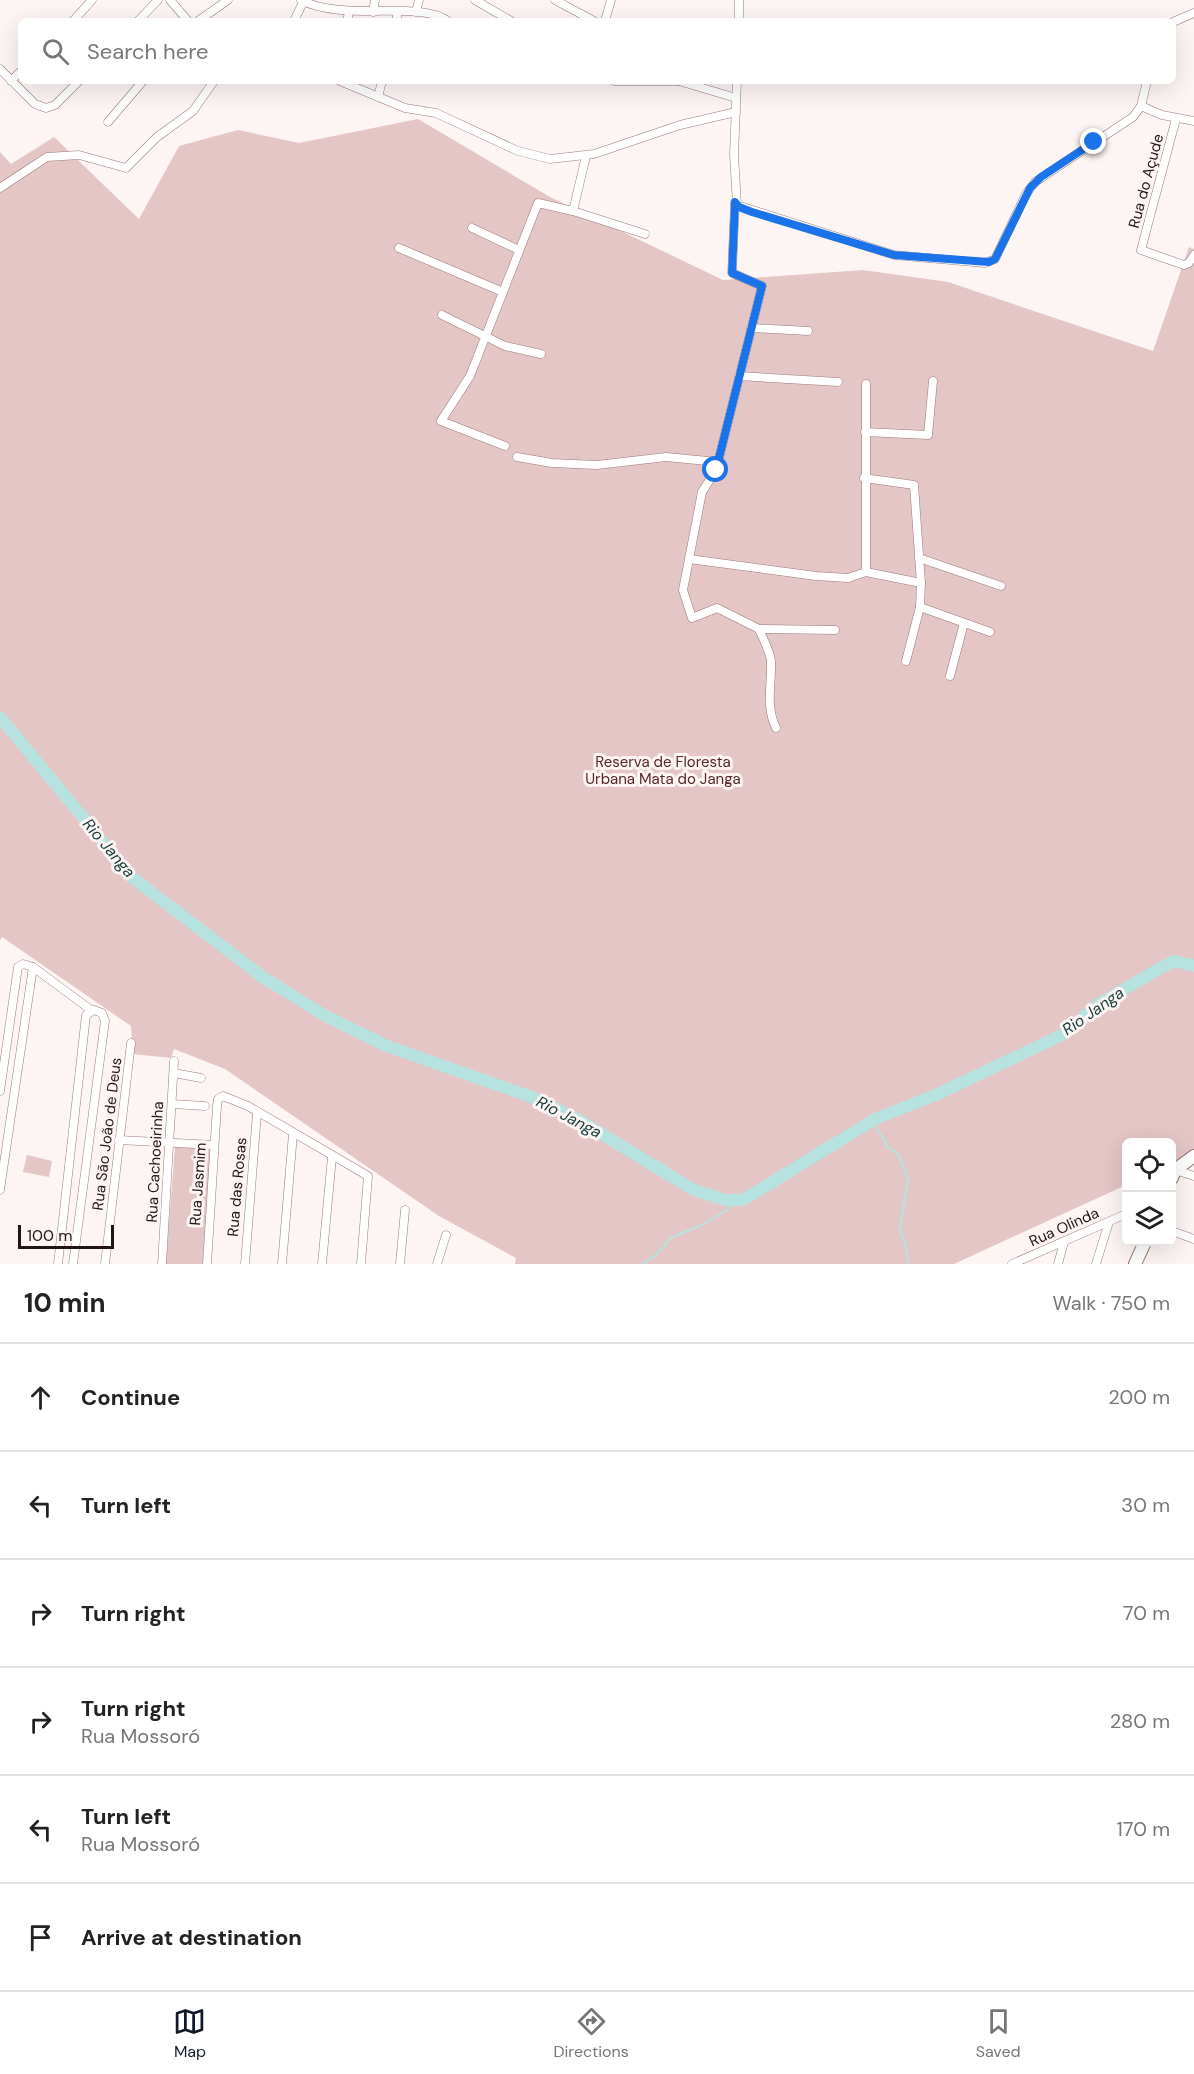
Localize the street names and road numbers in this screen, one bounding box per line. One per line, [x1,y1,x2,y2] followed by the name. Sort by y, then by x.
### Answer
[1124,132,1168,230] street label: Rua do Açude
[88,1056,126,1212] street label: Rua São João de Deus
[142,1101,168,1223] street label: Rua Cachoeirinha
[223,1137,251,1237] street label: Rua das Rosas
[185,1142,211,1226] street label: Rua Jasmim
[1026,1203,1102,1251] street label: Rua Olinda

